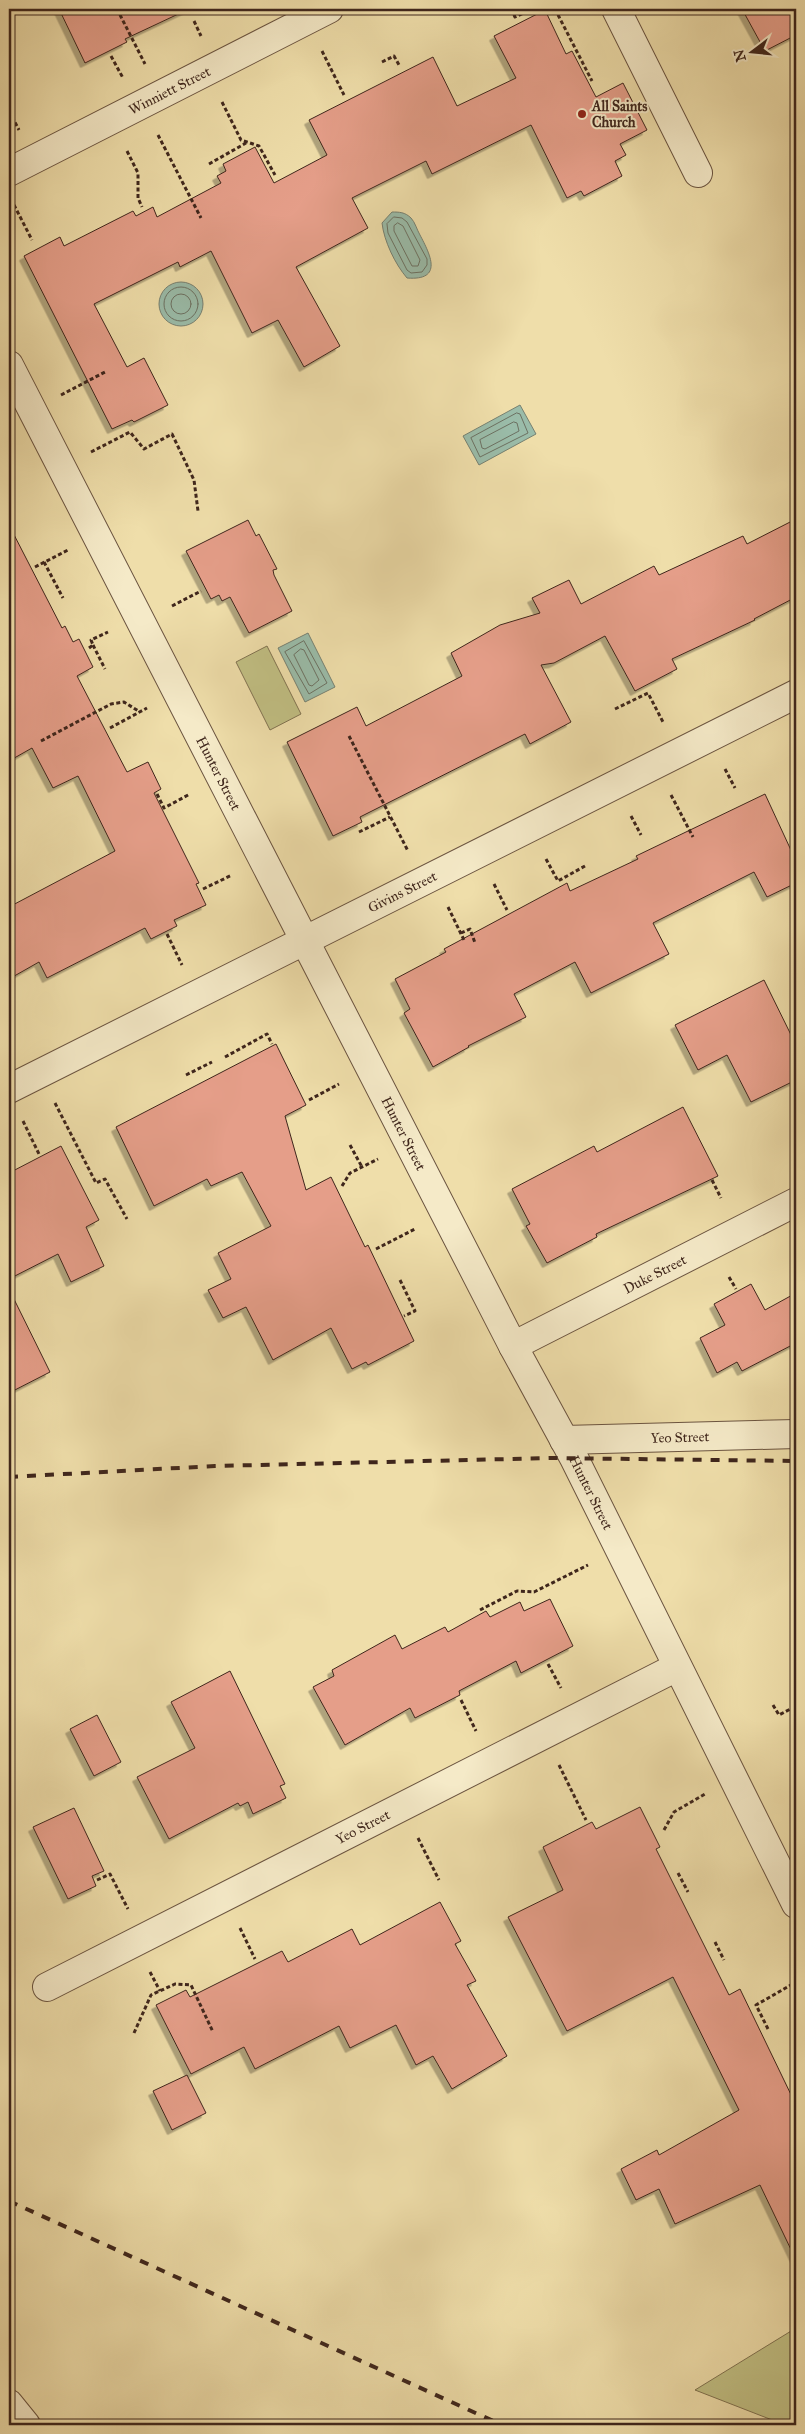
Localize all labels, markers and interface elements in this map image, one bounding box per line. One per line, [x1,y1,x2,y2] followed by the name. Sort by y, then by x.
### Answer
[728,28,778,78] north arrow
[730,47,750,63] text: N
[126,63,213,119] street label: Winniett Street
[591,98,647,131] place label: All Saints Church
[576,108,588,120] marker: All Saints Church
[192,734,244,813] street label: Hunter Street
[365,868,440,917] street label: Givins Street
[377,1094,429,1174] street label: Hunter Street
[621,1251,689,1297] street label: Duke Street
[650,1428,710,1447] street label: Yeo Street
[565,1453,616,1533] street label: Hunter Street
[333,1806,393,1848] street label: Yeo Street

